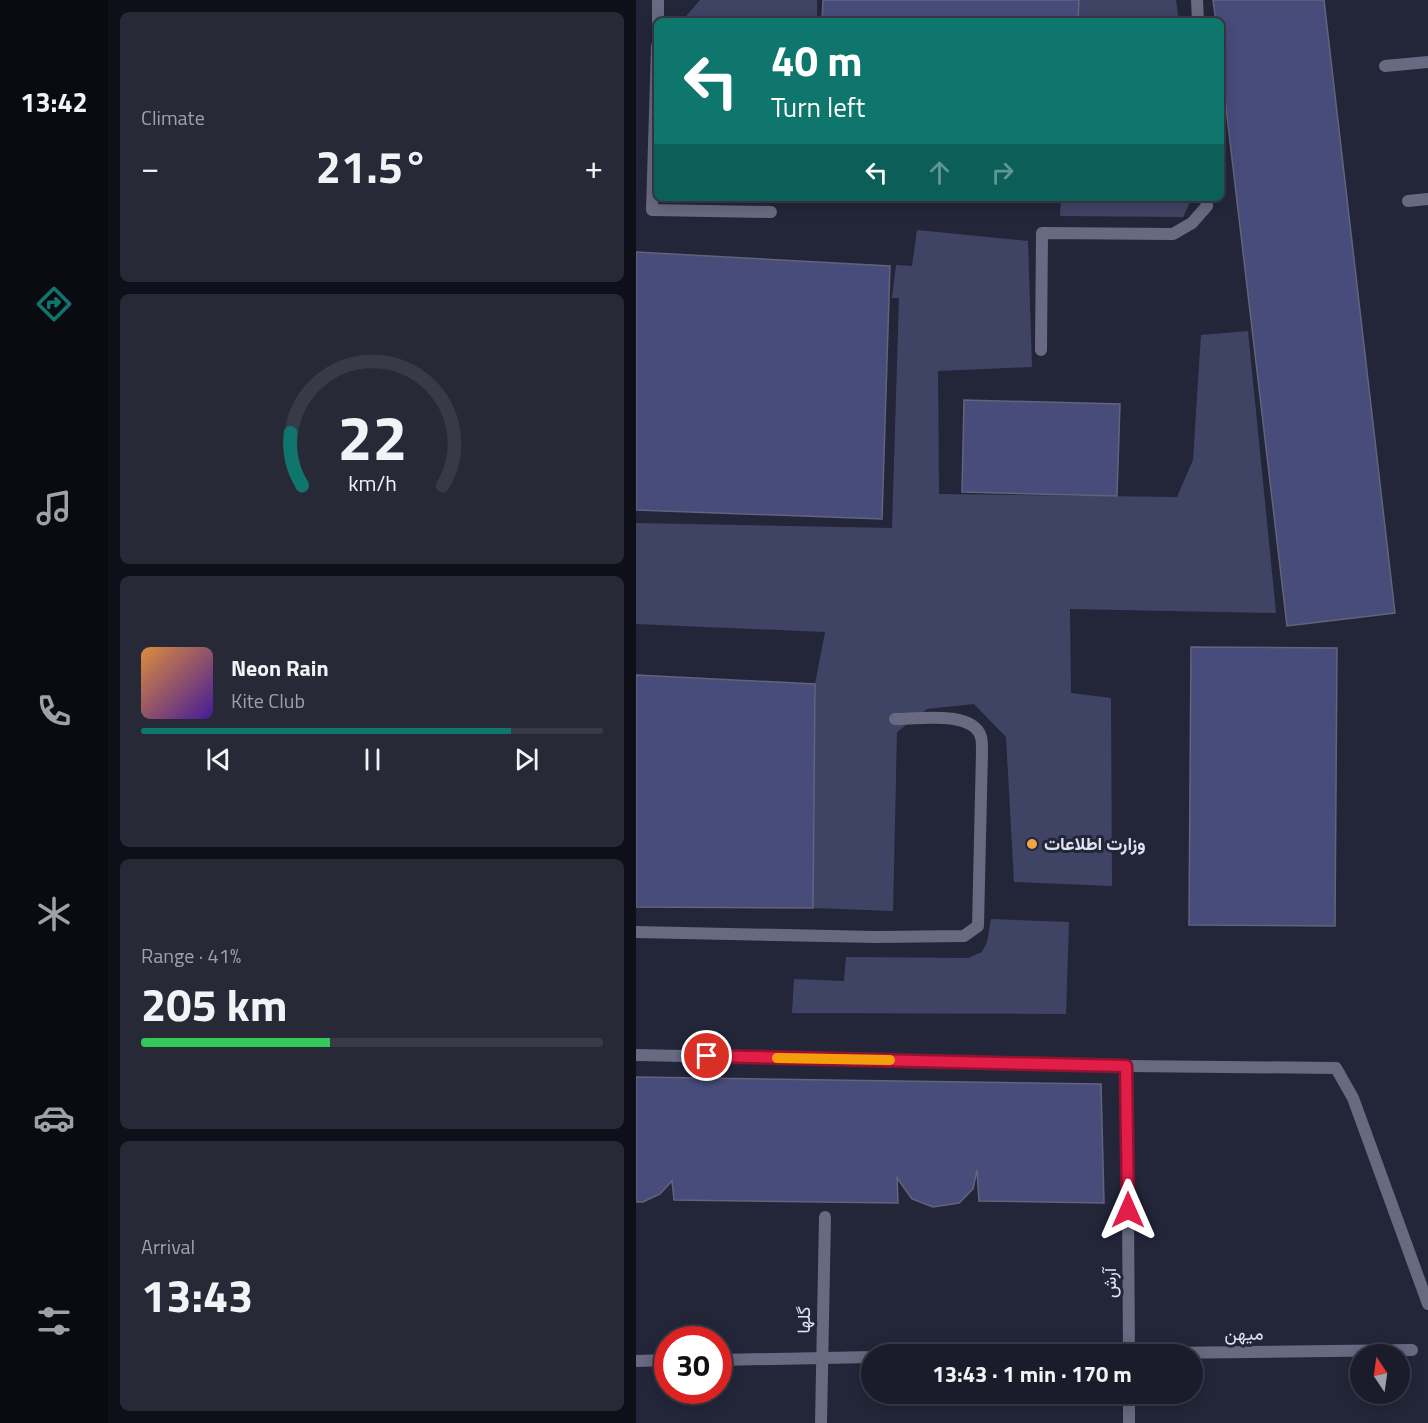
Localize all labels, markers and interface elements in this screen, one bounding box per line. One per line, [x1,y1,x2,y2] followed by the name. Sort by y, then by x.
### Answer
[771,28,863,92] text: 40 m
[672,42,750,120] icon: left
[20,81,88,122] text: 13:42
[771,86,865,127] text: Turn left
[141,102,205,133] text: Climate
[316,132,428,200] text: 21.5°
[141,142,159,192] text: −
[585,142,603,192] text: +
[860,156,893,189] icon: left
[923,156,956,189] icon: ahead
[986,156,1019,189] icon: right
[33,283,75,325] icon: directions
[337,389,407,484] text: 22
[348,468,396,500] text: km/h
[33,487,75,529] icon: music
[231,651,329,685] text: Neon Rain
[231,685,305,716] text: Kite Club
[33,690,75,732] icon: phone
[202,743,235,776] icon: previous
[356,743,389,776] icon: pause
[510,743,543,776] icon: next
[1044,830,1146,857] place label: وزارت اطلاعات
[1025,837,1039,851] marker: وزارت اطلاعات
[33,893,75,935] icon: climate
[141,940,241,971] text: Range · 41%
[141,970,287,1038] text: 205 km
[681,1030,732,1081] pin
[690,1039,723,1072] icon: arrive
[33,1097,75,1139] icon: car
[1096,1178,1160,1242] position arrow
[141,1231,195,1262] text: Arrival
[141,1261,253,1329] text: 13:43
[1096,1266,1123,1298] street label: آرش
[33,1300,75,1342] icon: filters
[790,1306,817,1334] street label: گلها
[1224,1320,1264,1347] street label: میهن
[654,1326,732,1404] speed limit sign: 30
[1350,1344,1410,1404] north arrow
[1350,1344,1410,1404] map controls
[932,1357,1132,1391] text: 13:43 · 1 min · 170 m

